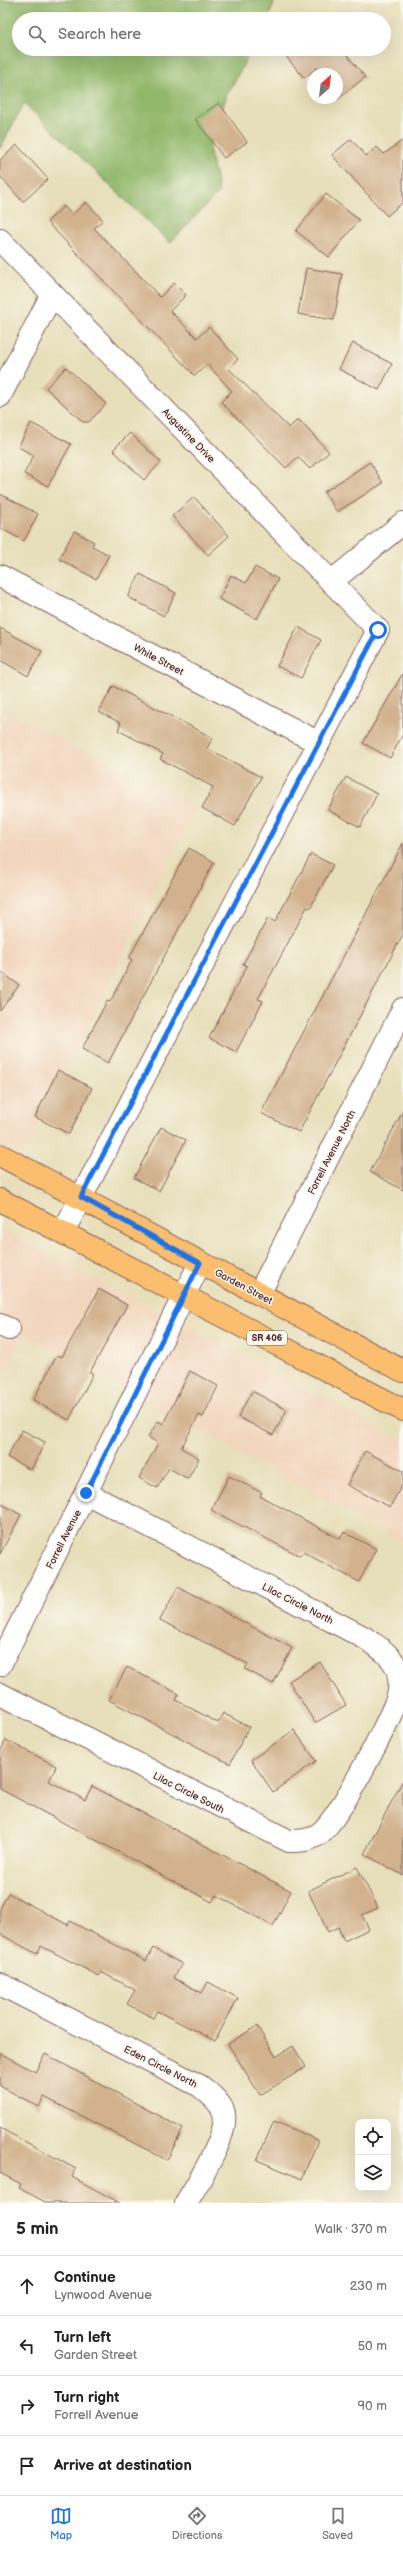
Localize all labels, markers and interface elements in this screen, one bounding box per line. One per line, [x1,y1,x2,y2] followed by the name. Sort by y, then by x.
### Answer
[12,12,391,56] search box
[26,23,48,45] icon: search
[58,25,141,44] text: Search here
[307,68,343,104] north arrow
[159,406,217,465] street label: Augustine Drive
[369,621,387,639] route start
[131,642,186,678] street label: White Street
[305,1108,359,1197] street label: Forrell Avenue North
[213,1267,275,1307] street label: Garden Street
[247,1331,287,1345] road number: SR 406
[77,1484,95,1502] route end
[44,1508,84,1571] street label: Forrell Avenue
[260,1581,336,1627] street label: Lilac Circle North
[151,1770,227,1816] street label: Lilac Circle South
[122,2043,200,2091] street label: Eden Circle North
[355,2119,391,2191] map controls
[355,2119,391,2155] button: locate
[355,2155,391,2191] button: layers
[16,2219,59,2239] text: 5 min
[314,2221,387,2237] text: Walk · 370 m
[54,2268,116,2287] text: Continue
[16,2275,38,2297] icon: ahead
[350,2278,387,2294] text: 230 m
[54,2287,152,2303] text: Lynwood Avenue
[54,2328,111,2347] text: Turn left
[16,2335,38,2357] icon: left
[358,2338,387,2354] text: 50 m
[54,2347,137,2363] text: Garden Street
[54,2388,119,2407] text: Turn right
[16,2395,38,2417] icon: right
[358,2398,387,2414] text: 90 m
[54,2407,139,2423] text: Forrell Avenue
[16,2455,38,2477] icon: arrive
[54,2456,192,2475] text: Arrive at destination
[50,2505,72,2542] tab: Map
[172,2505,222,2542] tab: Directions
[322,2505,353,2542] tab: Saved

